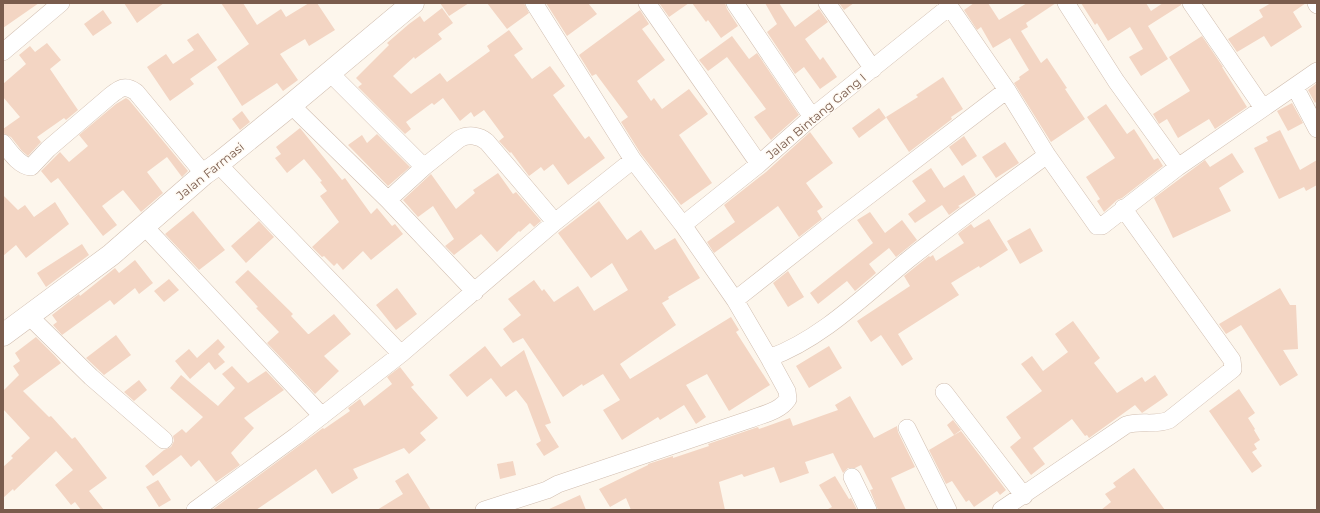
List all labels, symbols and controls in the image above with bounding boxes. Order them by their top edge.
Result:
street label: Jalan Bintang Gang I [762,70,869,163]
street label: Jalan Farmasi [172,139,247,203]

